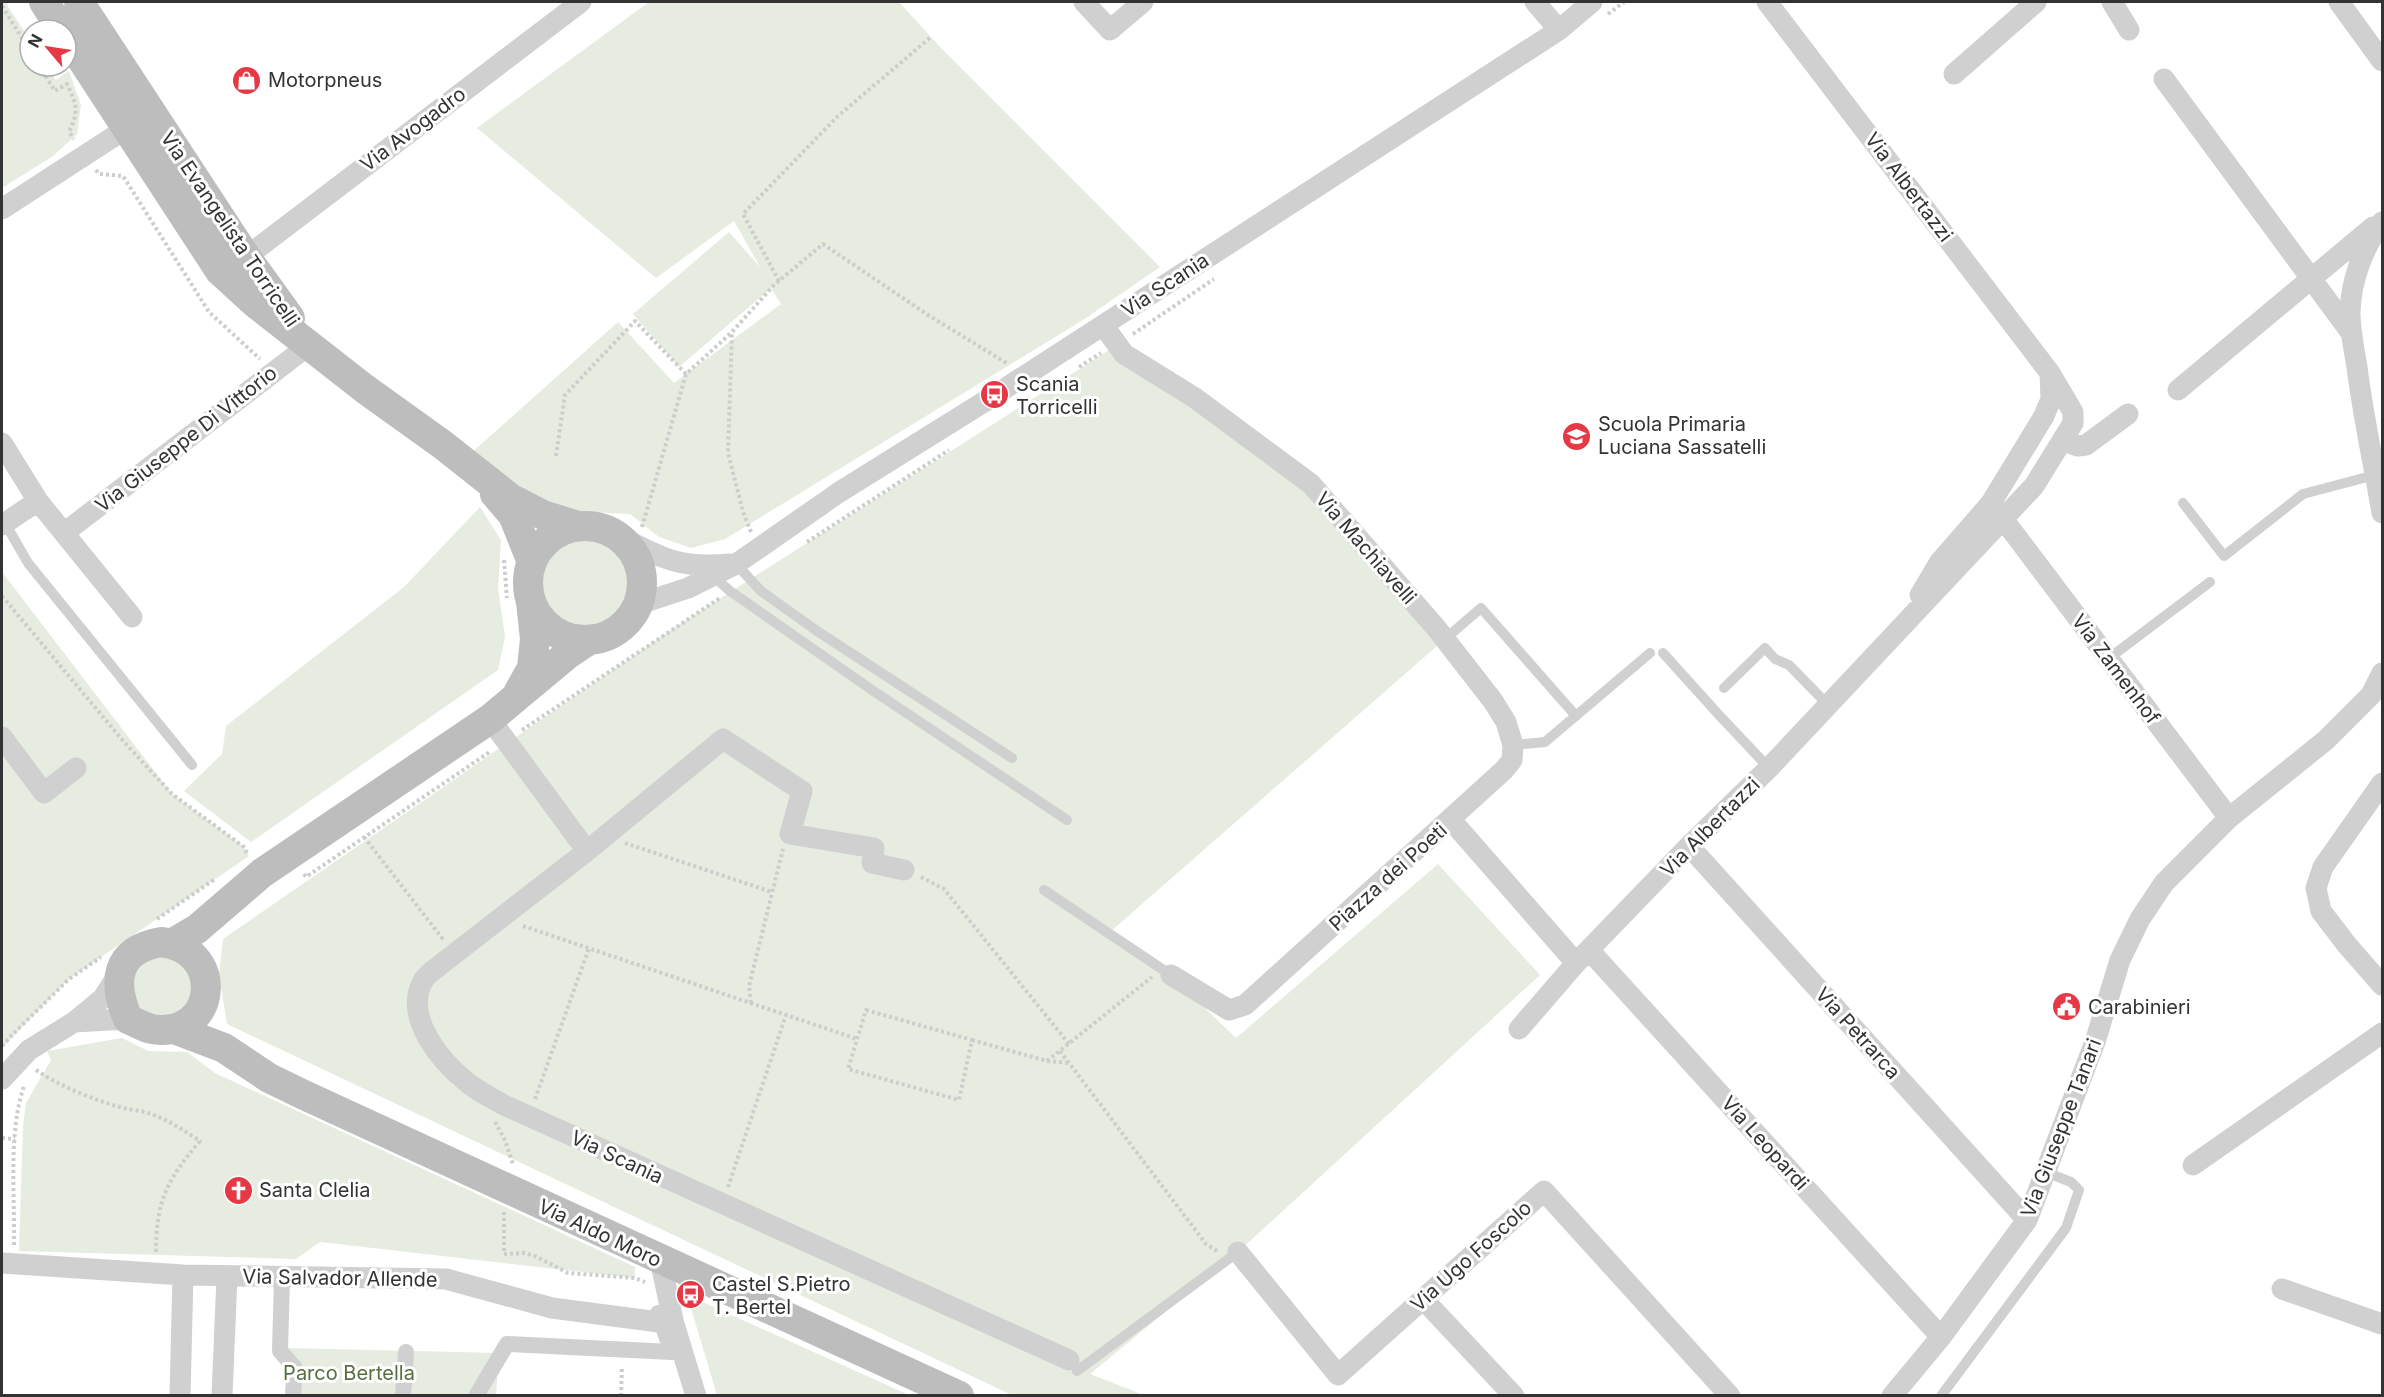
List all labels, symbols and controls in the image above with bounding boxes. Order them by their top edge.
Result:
north arrow [18,18,78,78]
text: N [23,31,47,51]
shop icon: Motorpneus [231,64,263,96]
place label: Motorpneus [268,68,382,92]
street label: Via Avogadro [356,82,470,176]
street label: Via Evangelista Torricelli [156,127,304,331]
street label: Via Albertazzi [1860,128,1958,246]
street label: Via Scania [1117,248,1213,322]
street label: Via Giuseppe Di Vittorio [90,361,282,517]
place label: Scania Torricelli [1016,372,1097,419]
bus stop icon: Scania Torricelli [979,379,1011,411]
place label: Scuola Primaria Luciana Sassatelli [1598,412,1766,459]
school or university icon: Scuola Primaria Luciana Sassatelli [1561,420,1593,452]
street label: Via Machiavelli [1311,487,1421,609]
street label: Via Zamenhof [2067,609,2166,729]
street label: Via Albertazzi [1655,772,1765,882]
street label: Piazza dei Poeti [1324,818,1452,936]
street label: Via Petrarca [1811,982,1905,1084]
public building icon: Carabinieri [2051,991,2083,1023]
place label: Carabinieri [2088,995,2191,1019]
street label: Via Giuseppe Tanari [2016,1035,2106,1221]
street label: Via Leopardi [1716,1091,1814,1195]
street label: Via Scania [567,1125,667,1189]
church icon: Santa Clelia [222,1174,254,1206]
place label: Santa Clelia [259,1178,370,1202]
street label: Via Aldo Moro [535,1194,665,1272]
street label: Via Ugo Foscolo [1406,1196,1536,1316]
street label: Via Salvador Allende [242,1264,438,1292]
place label: Castel S.Pietro T. Bertel [712,1272,850,1319]
bus stop icon: Castel S.Pietro T. Bertel [675,1279,707,1311]
park label: Parco Bertella [283,1361,415,1385]

